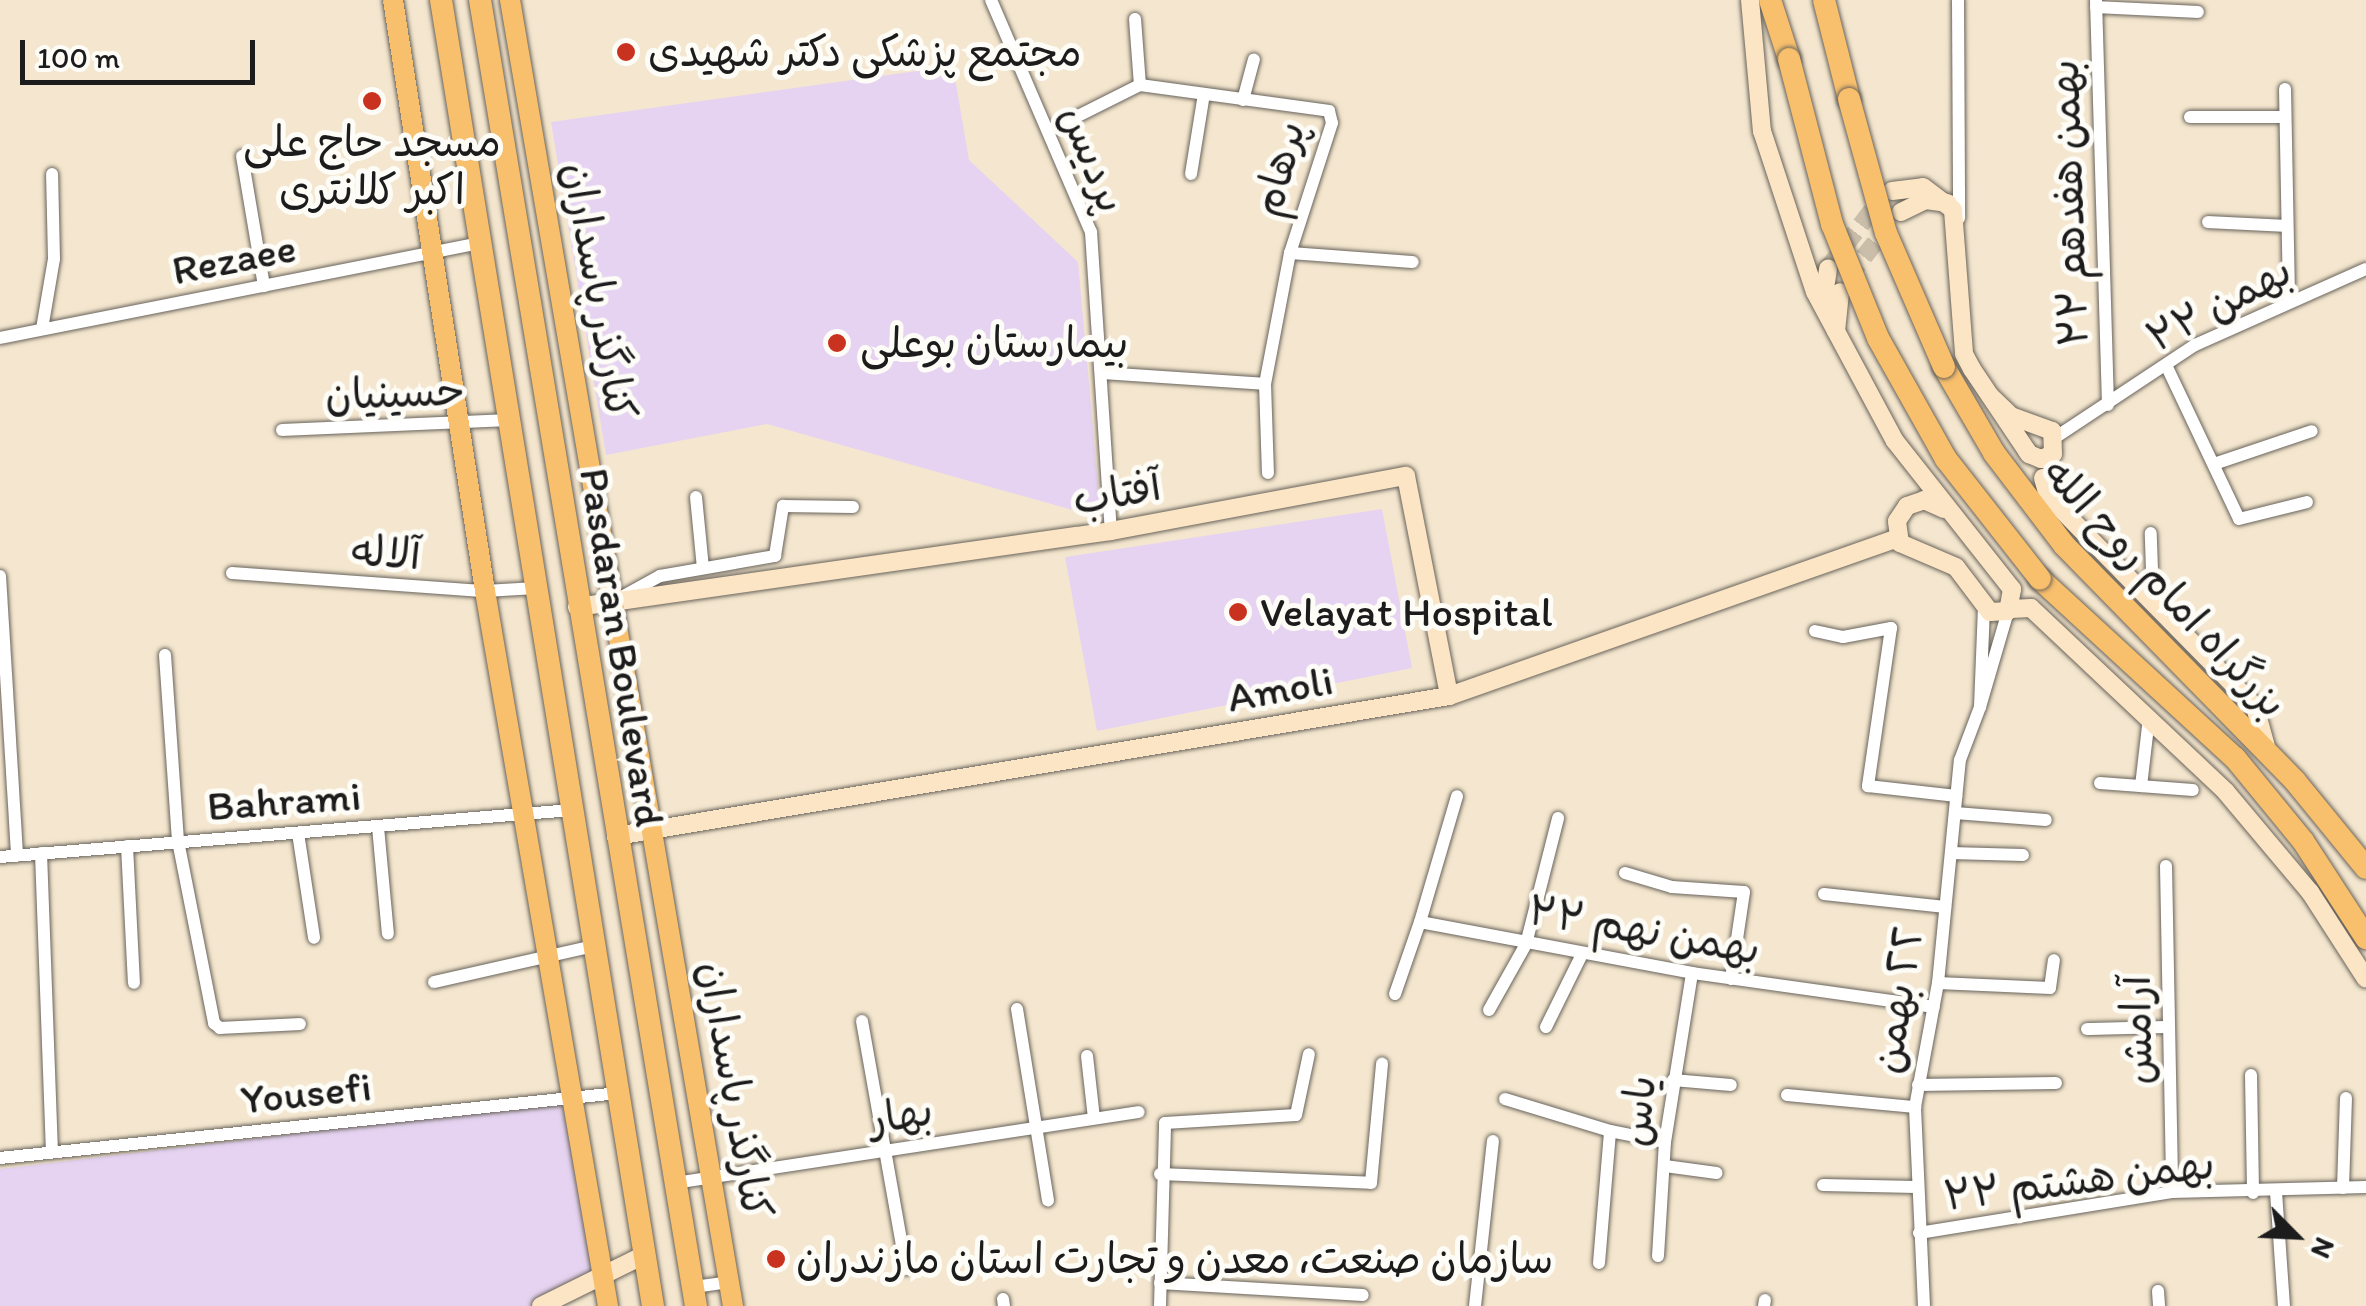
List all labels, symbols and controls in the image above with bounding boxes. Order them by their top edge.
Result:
scale bar [25,20,260,82]
place label: مجتمع پزشکی دکتر شهیدی [648,27,1082,77]
text: 100 m [37,39,120,76]
marker: مجتمع پزشکی دکتر شهیدی [613,39,639,65]
street label: ۲۲ بهمن هفدهم [2039,59,2099,347]
marker: مسجد حاج علی اکبر کلانتری [361,90,383,112]
street label: پردیس [1049,98,1137,220]
street label: پرهام [1242,116,1316,222]
place label: مسجد حاج علی اکبر کلانتری [243,117,501,215]
street label: کنارگذر پاسداران [552,159,646,423]
street label: Rezaee [168,222,300,296]
street label: ۲۲ بهمن [2138,245,2300,363]
place label: بیمارستان بوعلی [860,318,1128,368]
marker: بیمارستان بوعلی [824,330,850,356]
street label: حسینیان [324,365,466,421]
street label: بزرگراه امام روح الله [2032,448,2298,728]
street label: آفتاب [1069,460,1165,526]
street label: Pasdaran Boulevard [569,464,675,830]
street label: آلاله [350,525,422,581]
place label: Velayat Hospital [1260,587,1553,637]
marker: Velayat Hospital [1225,599,1251,625]
street label: Amoli [1223,655,1337,723]
street label: Bahrami [205,770,363,832]
street label: ۲۲ بهمن نهم [1524,885,1764,975]
street label: ٢٢ بهمن [1861,921,1935,1077]
street label: کنارگذر پاسداران [688,958,782,1222]
street label: آرامش [2111,975,2163,1085]
street label: Yousefi [238,1061,374,1125]
street label: یاس [1609,1073,1667,1149]
street label: بهار [866,1085,936,1145]
street label: ۲۲ بهمن هشتم [1941,1138,2217,1222]
north arrow [2246,1186,2346,1286]
text: N [2304,1233,2343,1264]
place label: سازمان صنعت، معدن و تجارت استان مازندران [796,1234,1553,1284]
marker: سازمان صنعت، معدن و تجارت استان مازندران [765,1248,787,1270]

